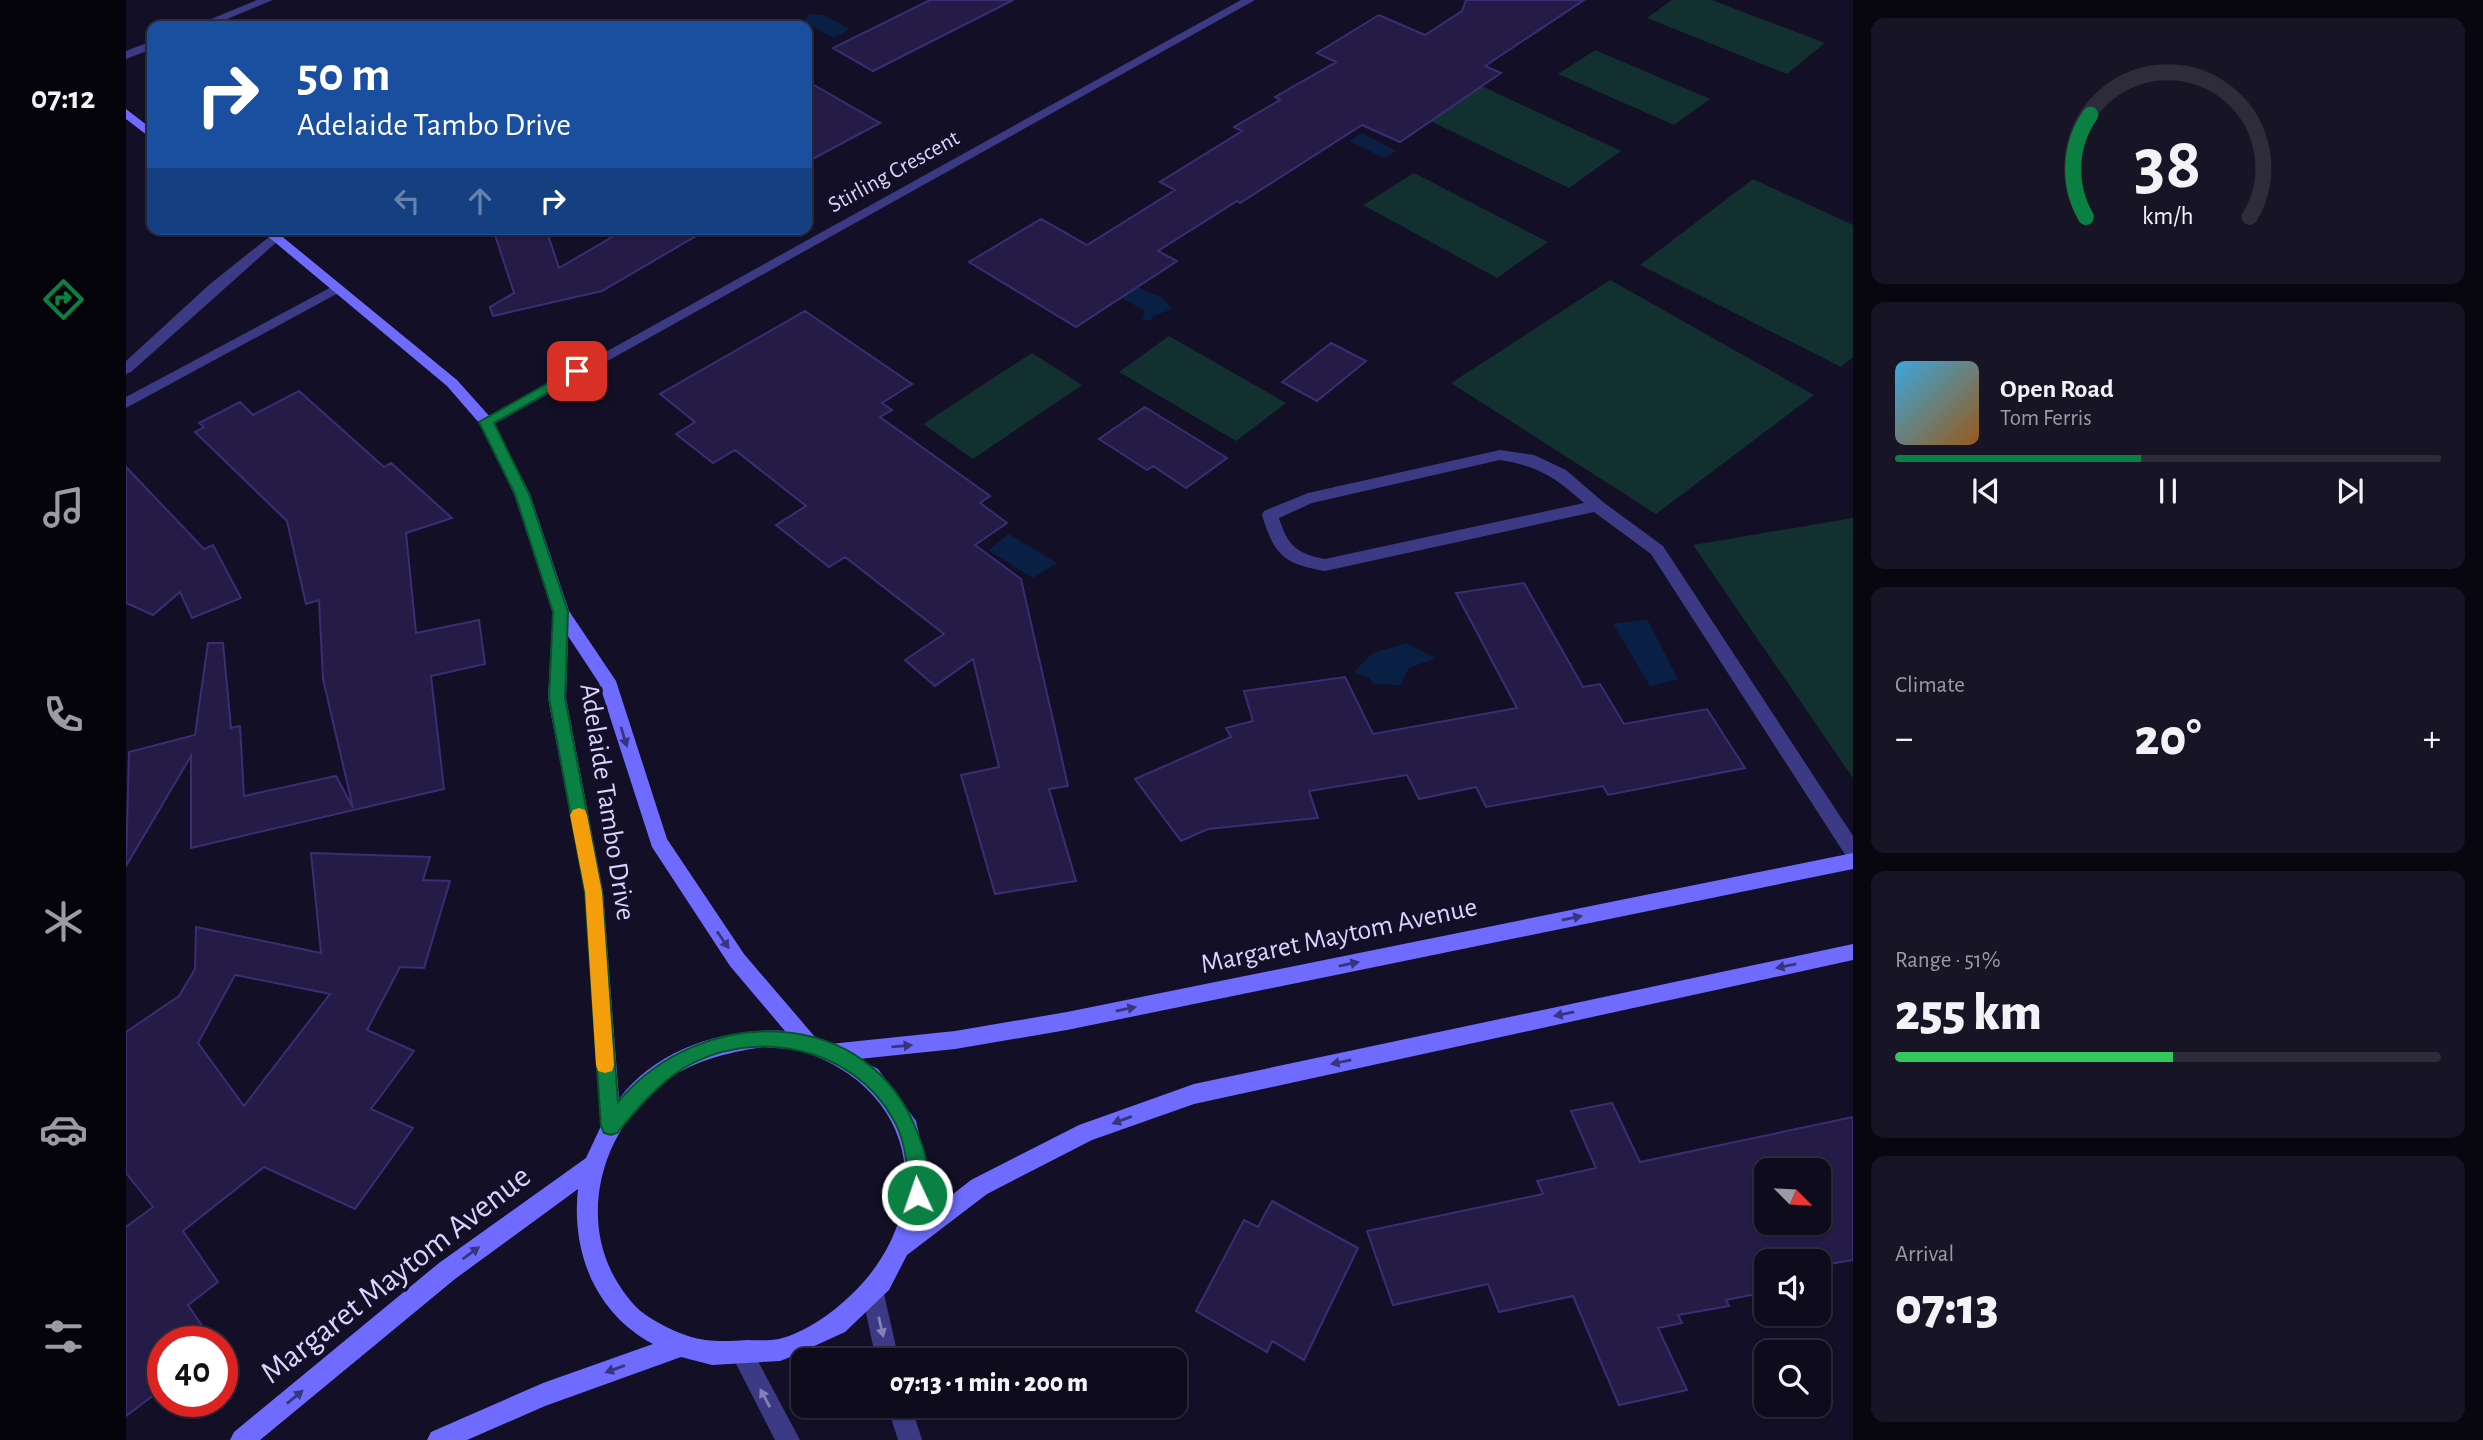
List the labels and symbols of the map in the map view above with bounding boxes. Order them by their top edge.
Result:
street label: Stirling Crescent [825,126,964,217]
pin [547,341,607,401]
street label: Adelaide Tambo Drive [574,681,640,923]
one-way arrow [620,727,630,748]
street label: Margaret Maytom Avenue [1198,893,1480,979]
one-way arrow [1561,913,1583,924]
one-way arrow [716,931,730,949]
one-way arrow [1338,958,1360,969]
one-way arrow [1775,961,1797,972]
one-way arrow [1115,1004,1137,1015]
one-way arrow [1553,1009,1575,1020]
one-way arrow [891,1040,913,1051]
one-way arrow [1330,1056,1352,1067]
one-way arrow [1111,1114,1132,1125]
position arrow [880,1158,954,1232]
north arrow [1754,1158,1830,1236]
street label: Margaret Maytom Avenue [255,1160,537,1390]
one-way arrow [462,1247,480,1261]
one-way arrow [875,1316,886,1338]
speed limit sign: 40 [147,1326,238,1417]
one-way arrow [605,1364,626,1375]
one-way arrow [760,1388,771,1408]
one-way arrow [285,1389,303,1404]

